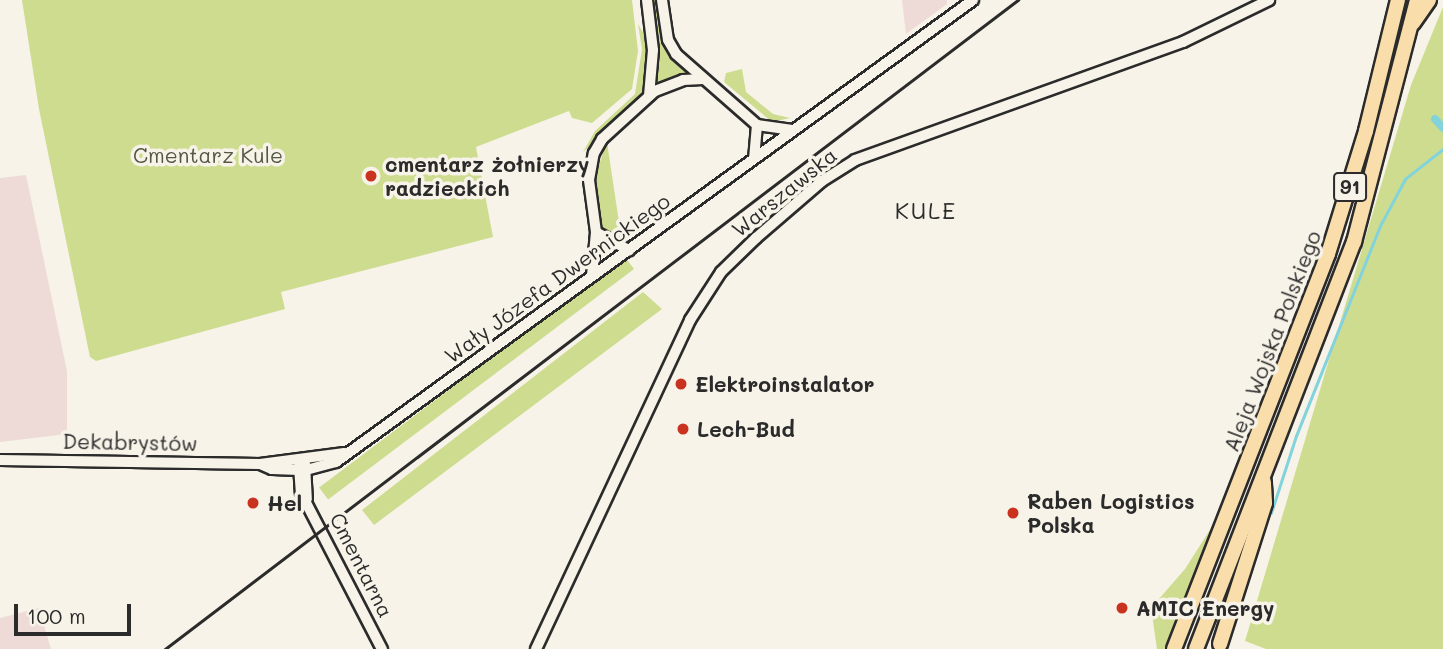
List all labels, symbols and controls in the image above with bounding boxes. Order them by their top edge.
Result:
park label: Cmentarz Kule [133,142,283,168]
street label: Warszawska [726,142,842,242]
place label: cmentarz żołnierzy radzieckich [385,151,589,201]
marker: cmentarz żołnierzy radzieckich [363,168,379,184]
road number: 91 [1332,172,1368,202]
street label: Wały Józefa Dwernickiego [439,188,675,368]
district label: KULE [895,196,957,224]
street label: Aleja Wojska Polskiego [1218,227,1326,455]
place label: Elektroinstalator [695,371,874,397]
marker: Elektroinstalator [673,376,689,392]
place label: Lech-Bud [697,416,795,442]
marker: Lech-Bud [675,421,691,437]
street label: Dekabrystów [62,428,198,456]
place label: Raben Logistics Polska [1027,488,1195,538]
place label: Hel [267,490,302,516]
marker: Hel [245,495,261,511]
marker: Raben Logistics Polska [1005,505,1021,521]
street label: Cmentarna [325,509,399,621]
scale bar [18,590,135,634]
place label: AMIC Energy [1136,595,1274,621]
marker: AMIC Energy [1114,600,1130,616]
text: 100 m [27,602,86,629]

